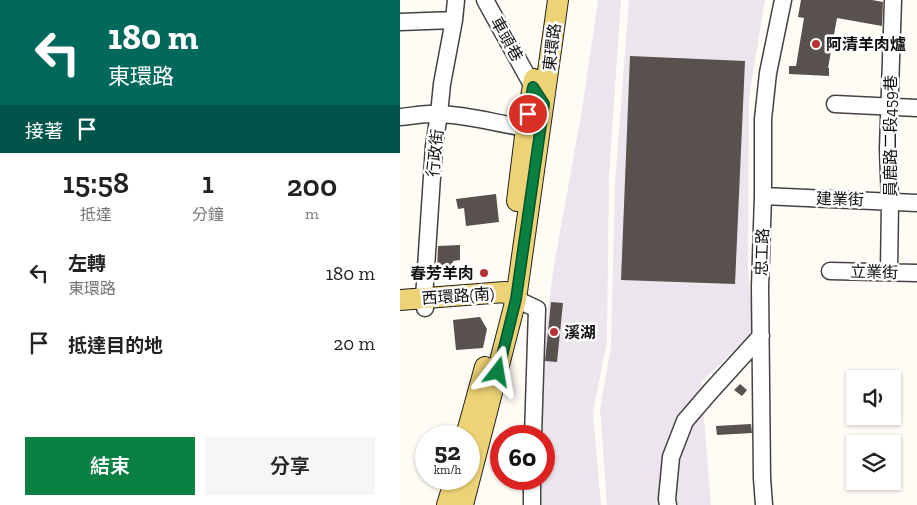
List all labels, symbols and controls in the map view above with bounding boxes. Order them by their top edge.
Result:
street label: 車頭巷 [487,13,527,65]
text: 180 m [108,16,198,58]
icon: left [25,20,90,85]
street label: 東環路 [540,22,564,72]
place label: 阿清羊肉爐 [826,35,906,54]
marker: 阿清羊肉爐 [810,38,822,50]
text: 東環路 [108,63,174,90]
street label: 員鹿路二段459巷 [881,75,900,197]
pin [507,93,549,135]
icon: arrive [514,100,542,128]
icon: arrive [73,115,101,143]
text: 接著 [25,120,63,143]
street label: 行政街 [423,128,447,178]
text: 15:58 [63,165,129,201]
text: 1 [202,165,214,201]
text: 200 [287,168,337,204]
street label: 建業街 [816,189,864,209]
text: m [305,204,319,223]
text: 抵達 [80,205,112,224]
text: 分鐘 [192,205,224,224]
street label: 忠工路 [752,228,772,276]
text: 左轉 [68,252,106,275]
icon: left [25,259,53,287]
text: 180 m [326,262,375,285]
street label: 立業街 [850,262,898,282]
place label: 春芳羊肉 [410,264,474,283]
marker: 春芳羊肉 [478,267,490,279]
text: 東環路 [68,279,116,298]
street label: 西環路(南) [421,284,495,308]
place label: 溪湖 [564,323,596,342]
marker: 溪湖 [548,326,560,338]
icon: arrive [25,329,53,357]
text: 20 m [334,332,375,355]
text: 抵達目的地 [68,334,163,357]
position arrow [471,345,523,397]
map controls [846,370,901,490]
button: sound [846,370,901,425]
speed limit sign: 60 [490,425,555,490]
button: layers [846,435,901,490]
text: 52 [434,436,461,466]
button: 結束 [25,437,195,495]
button: 分享 [205,437,375,495]
text: km/h [434,463,461,477]

